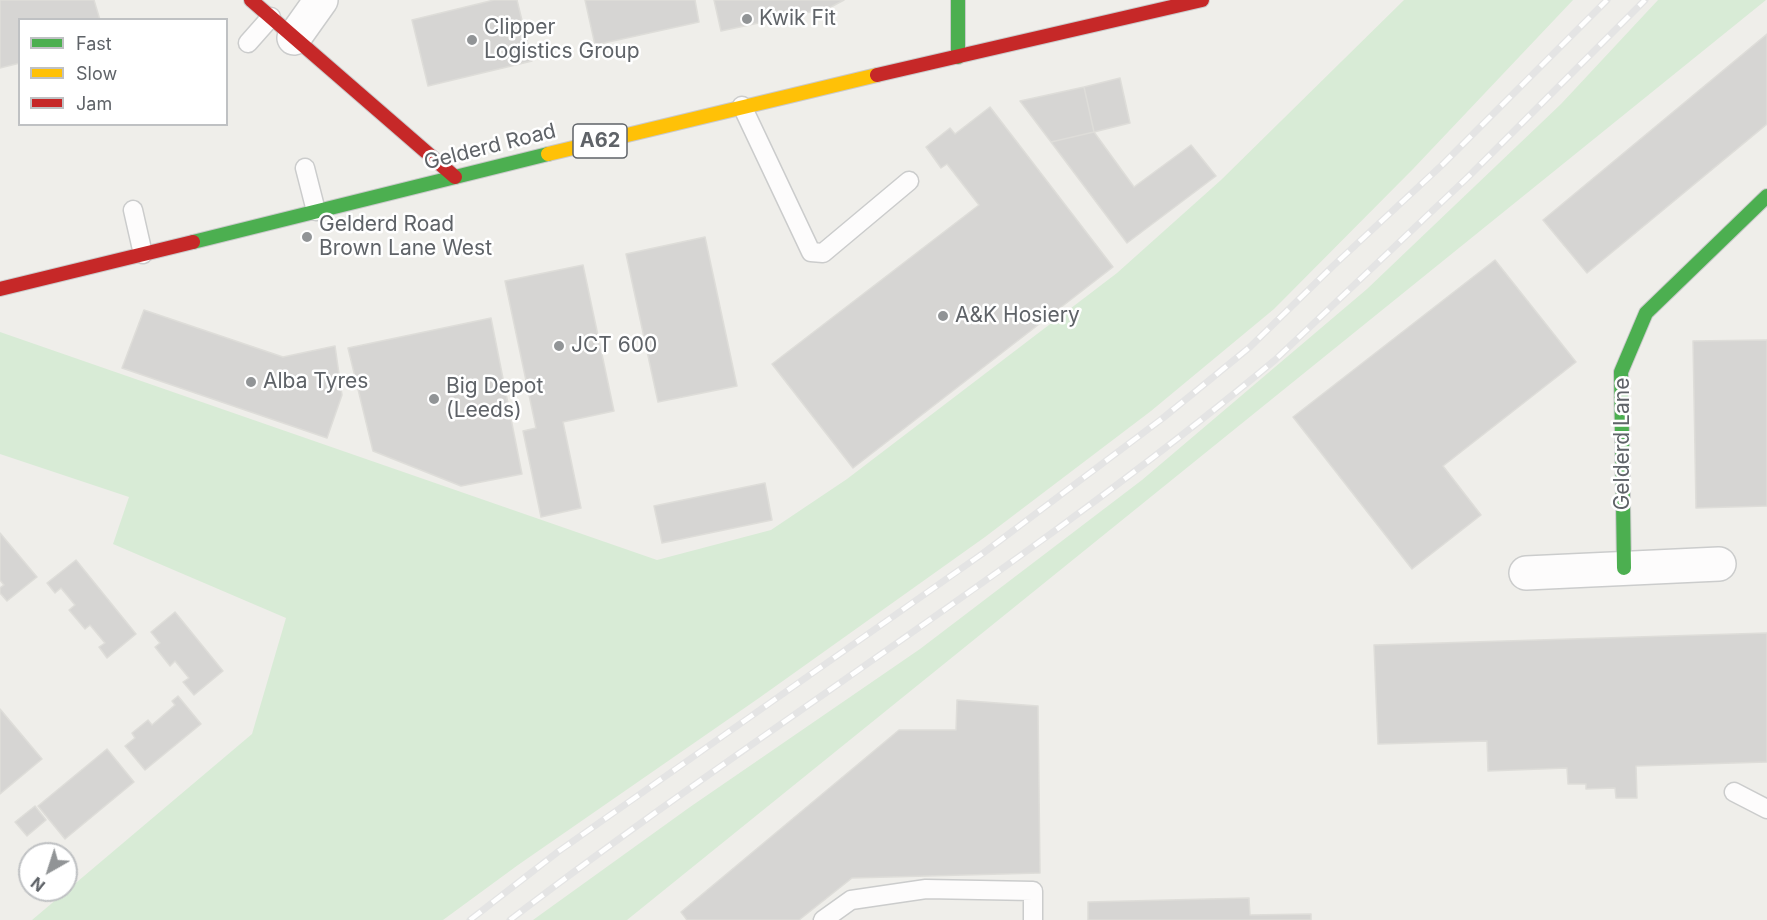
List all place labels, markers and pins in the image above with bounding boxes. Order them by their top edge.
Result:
place label: Kwik Fit [759,6,836,32]
marker: Kwik Fit [740,12,754,26]
place label: Clipper Logistics Group [484,15,640,65]
marker: Clipper Logistics Group [465,33,479,47]
place label: Gelderd Road Brown Lane West [319,212,492,262]
marker: Gelderd Road Brown Lane West [300,230,314,244]
place label: A&K Hosiery [955,303,1080,329]
marker: A&K Hosiery [936,309,950,323]
place label: JCT 600 [571,333,657,359]
marker: JCT 600 [552,339,566,353]
place label: Alba Tyres [263,369,368,395]
place label: Big Depot (Leeds) [446,374,543,424]
marker: Alba Tyres [244,375,258,389]
marker: Big Depot (Leeds) [427,392,441,406]

